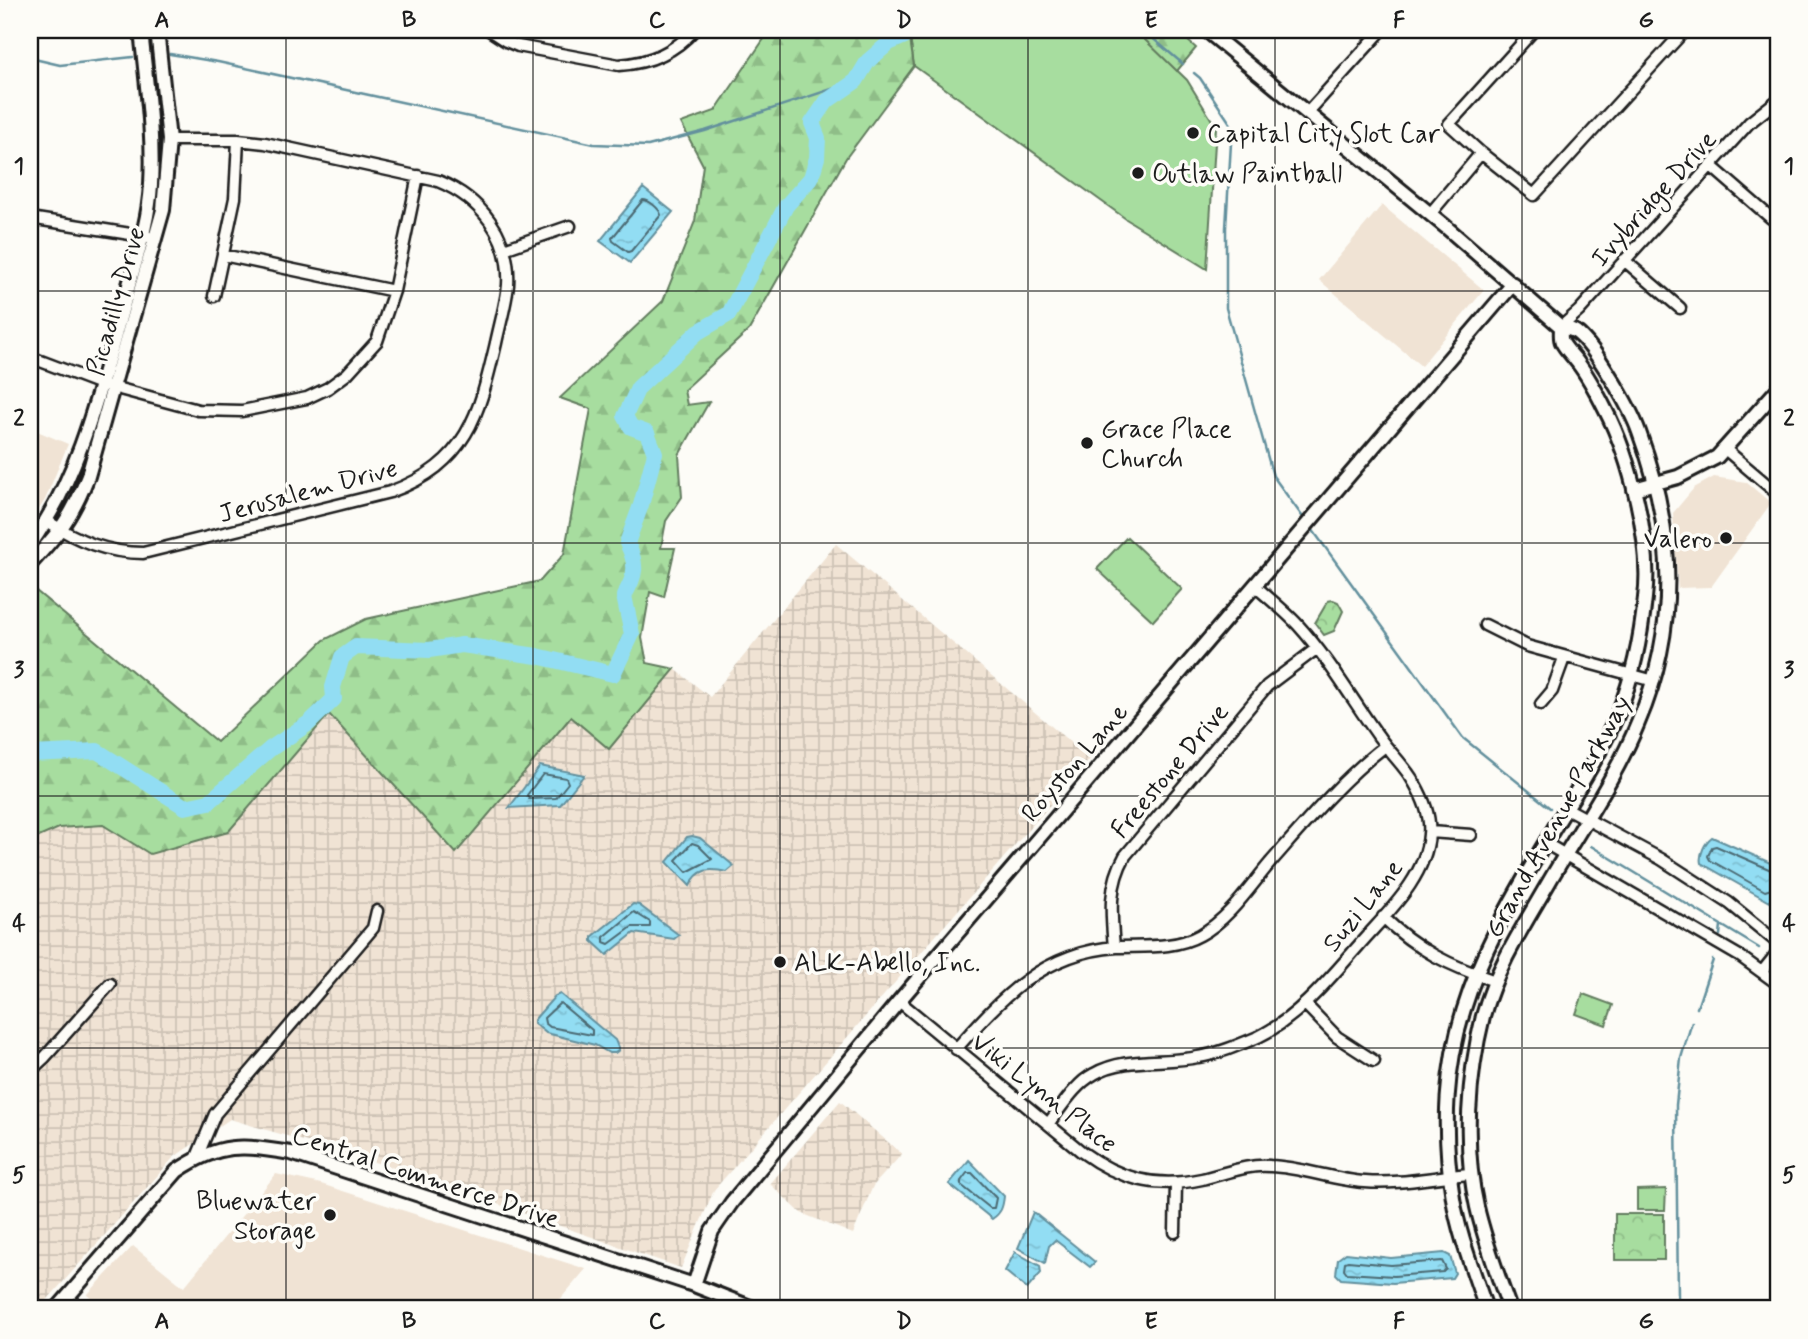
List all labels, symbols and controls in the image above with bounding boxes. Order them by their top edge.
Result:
text: A [154,6,170,36]
text: B [402,6,417,36]
text: C [649,6,666,36]
text: D [896,6,912,36]
text: E [1144,6,1158,36]
text: F [1393,6,1405,36]
text: G [1638,6,1654,36]
place label: Capital City Slot Car [1207,118,1441,152]
street label: Ivybridge Drive [1584,124,1726,276]
marker: Capital City Slot Car [1185,125,1201,141]
text: 1 [14,152,24,182]
text: 1 [1784,152,1794,182]
place label: Outlaw Paintball [1152,158,1342,192]
marker: Outlaw Paintball [1130,165,1146,181]
street label: Picadilly Drive [79,223,154,380]
text: 2 [13,404,25,434]
text: 2 [1783,404,1795,434]
place label: Grace Place Church [1101,413,1232,477]
marker: Grace Place Church [1079,435,1095,451]
street label: Jerusalem Drive [215,452,402,532]
place label: Valero [1643,523,1712,557]
marker: Valero [1718,530,1734,546]
text: 3 [14,656,25,686]
text: 3 [1784,656,1795,686]
street label: Grand Avenue Parkway [1478,690,1640,944]
street label: Freestone Drive [1104,696,1237,846]
street label: Royston Lane [1014,697,1137,830]
street label: Suzi Lane [1316,853,1412,960]
text: 4 [12,909,26,939]
text: 4 [1782,909,1796,939]
place label: ALK-Abello, Inc. [794,947,980,981]
marker: ALK-Abello, Inc. [772,954,788,970]
street label: Viki Lynn Place [964,1026,1124,1161]
street label: Central Commerce Drive [287,1119,564,1237]
text: 5 [12,1161,26,1191]
text: 5 [1782,1161,1796,1191]
place label: Bluewater Storage [196,1185,316,1249]
marker: Bluewater Storage [322,1207,338,1223]
text: A [154,1307,170,1337]
text: B [402,1307,417,1337]
text: C [649,1307,666,1337]
text: D [896,1307,912,1337]
text: E [1144,1307,1158,1337]
text: F [1393,1307,1405,1337]
text: G [1638,1307,1654,1337]

